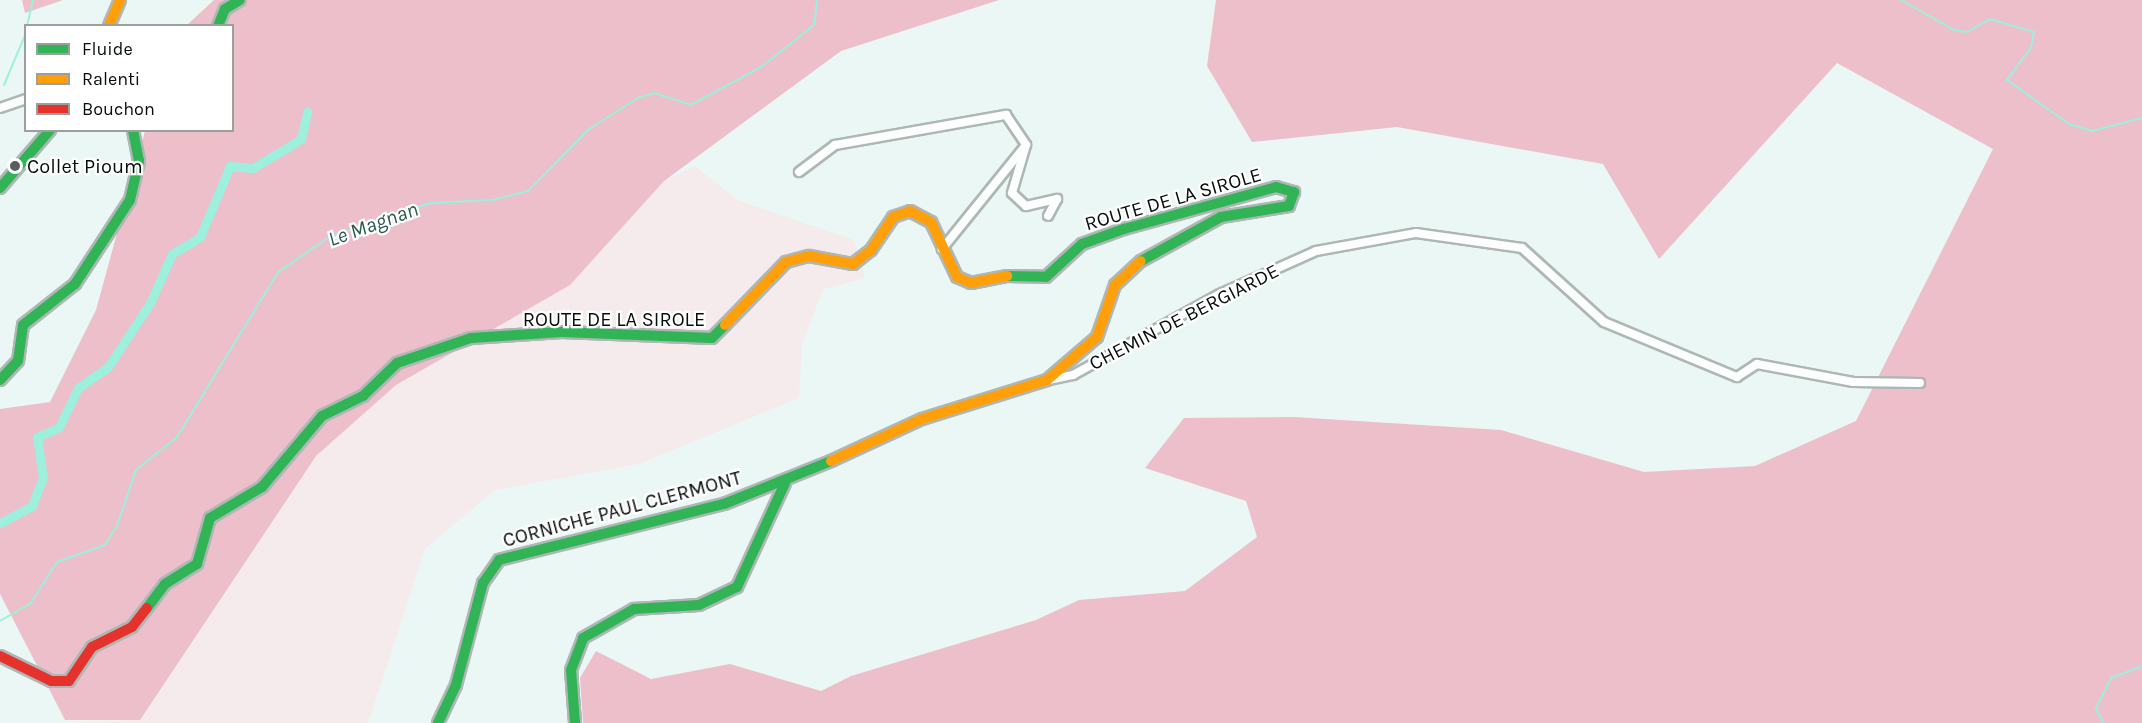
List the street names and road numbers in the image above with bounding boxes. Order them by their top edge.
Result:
street label: ROUTE DE LA SIROLE [1082,162,1264,236]
street label: CHEMIN DE BERGIARDE [1085,259,1283,375]
street label: ROUTE DE LA SIROLE [523,307,705,331]
street label: CORNICHE PAUL CLERMONT [500,466,744,552]

